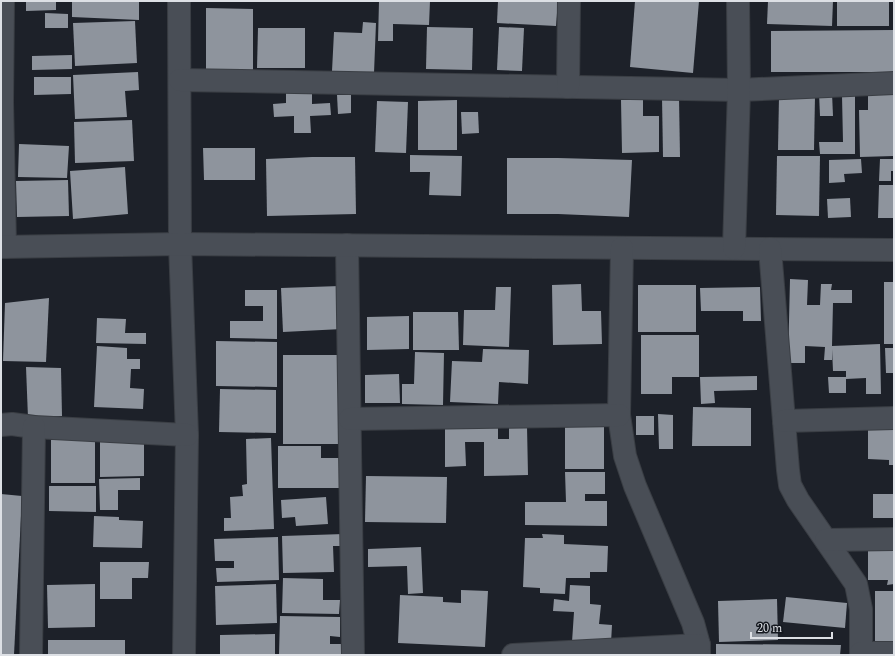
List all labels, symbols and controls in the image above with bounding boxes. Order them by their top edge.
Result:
scale bar [751,614,832,640]
text: 20 m [757,619,782,638]

